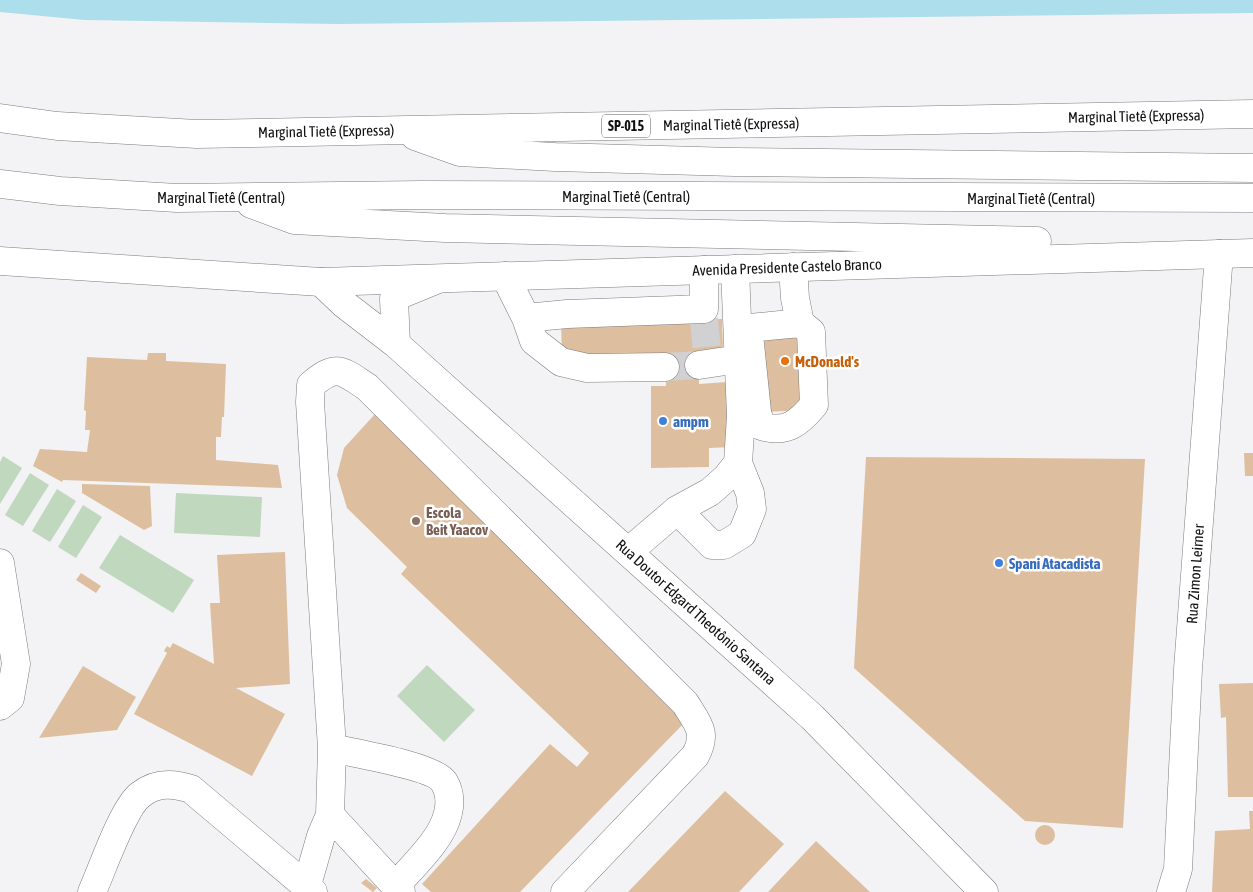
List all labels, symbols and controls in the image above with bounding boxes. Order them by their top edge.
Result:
street label: Marginal Tietê (Expressa) [1068,106,1204,126]
road number: SP-015 [602,114,650,138]
street label: Marginal Tietê (Expressa) [663,114,799,134]
street label: Marginal Tietê (Expressa) [258,121,394,141]
street label: Marginal Tietê (Central) [562,188,690,205]
street label: Marginal Tietê (Central) [157,189,285,206]
street label: Marginal Tietê (Central) [967,190,1095,207]
street label: Avenida Presidente Castelo Branco [692,255,882,279]
place label: McDonald's [795,353,860,370]
marker: McDonald's [779,355,791,367]
place label: ampm [673,413,709,430]
marker: ampm [657,415,669,427]
place label: Escola Beit Yaacov [426,504,489,538]
marker: Escola Beit Yaacov [410,515,422,527]
street label: Rua Zimon Leirner [1183,523,1207,625]
street label: Rua Doutor Edgard Theotônio Santana [613,536,779,688]
place label: Spani Atacadista [1009,555,1101,572]
marker: Spani Atacadista [993,557,1005,569]

